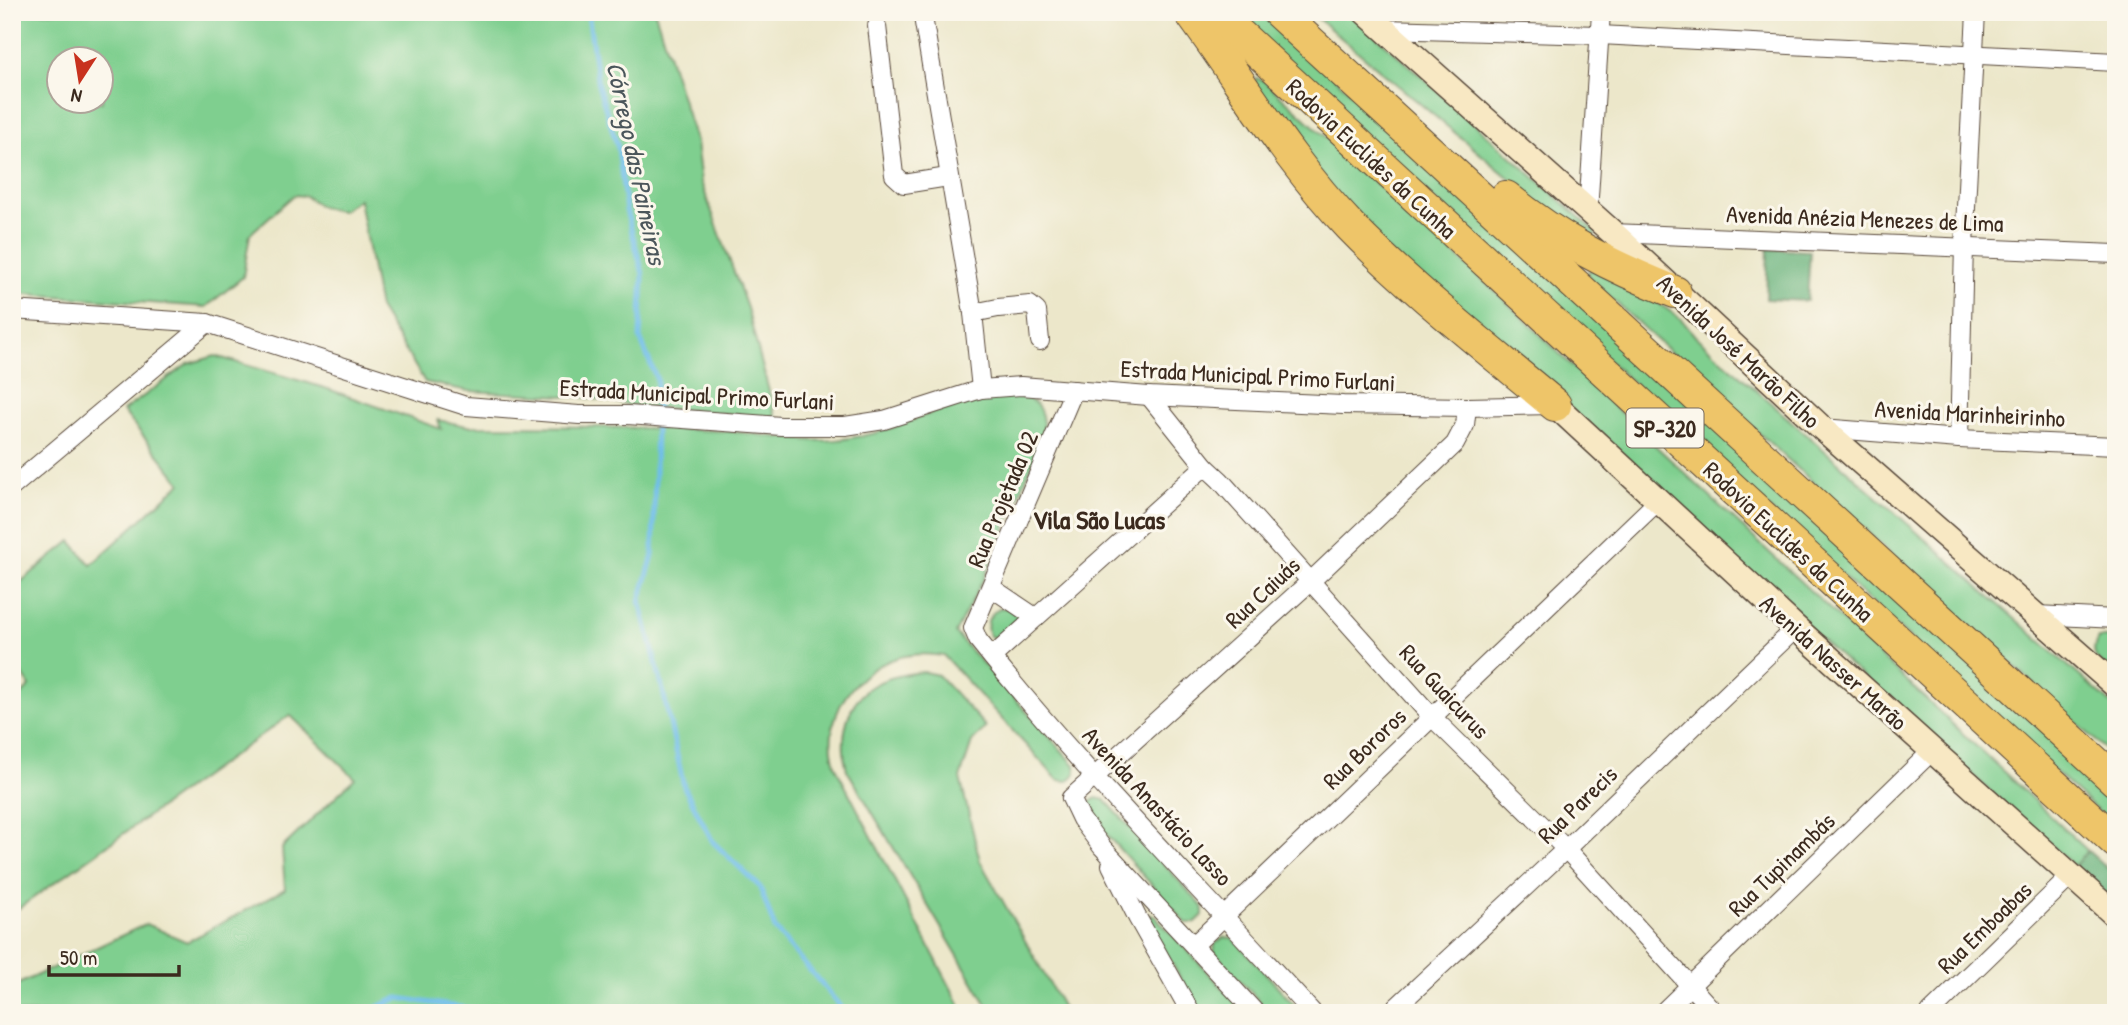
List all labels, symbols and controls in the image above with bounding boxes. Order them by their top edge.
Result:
north arrow [46,46,116,116]
water label: Córrego das Paineiras [597,59,676,270]
street label: Rodovia Euclides da Cunha [1280,71,1464,245]
text: N [69,83,84,110]
street label: Avenida Anézia Menezes de Lima [1726,197,2004,239]
street label: Avenida José Marão Filho [1650,267,1828,435]
street label: Estrada Municipal Primo Furlani [1120,352,1396,398]
street label: Estrada Municipal Primo Furlani [559,371,835,417]
street label: Avenida Marinheirinho [1874,392,2066,434]
road number: SP-320 [1626,408,1704,448]
street label: Rua Projetada 02 [959,426,1045,572]
street label: Rodovia Euclides da Cunha [1697,454,1881,628]
district label: Vila São Lucas [1033,502,1165,537]
street label: Rua Caiuás [1218,549,1306,635]
street label: Avenida Nasser Marão [1753,587,1915,737]
street label: Rua Guaicurus [1393,637,1497,745]
street label: Rua Bororos [1315,700,1413,796]
street label: Avenida Anastácio Lasso [1076,720,1240,893]
street label: Rua Parecis [1530,758,1624,850]
street label: Rua Tupinambás [1721,805,1841,923]
street label: Rua Emboabas [1930,874,2038,980]
scale bar [49,934,178,978]
text: 50 m [60,943,97,972]

